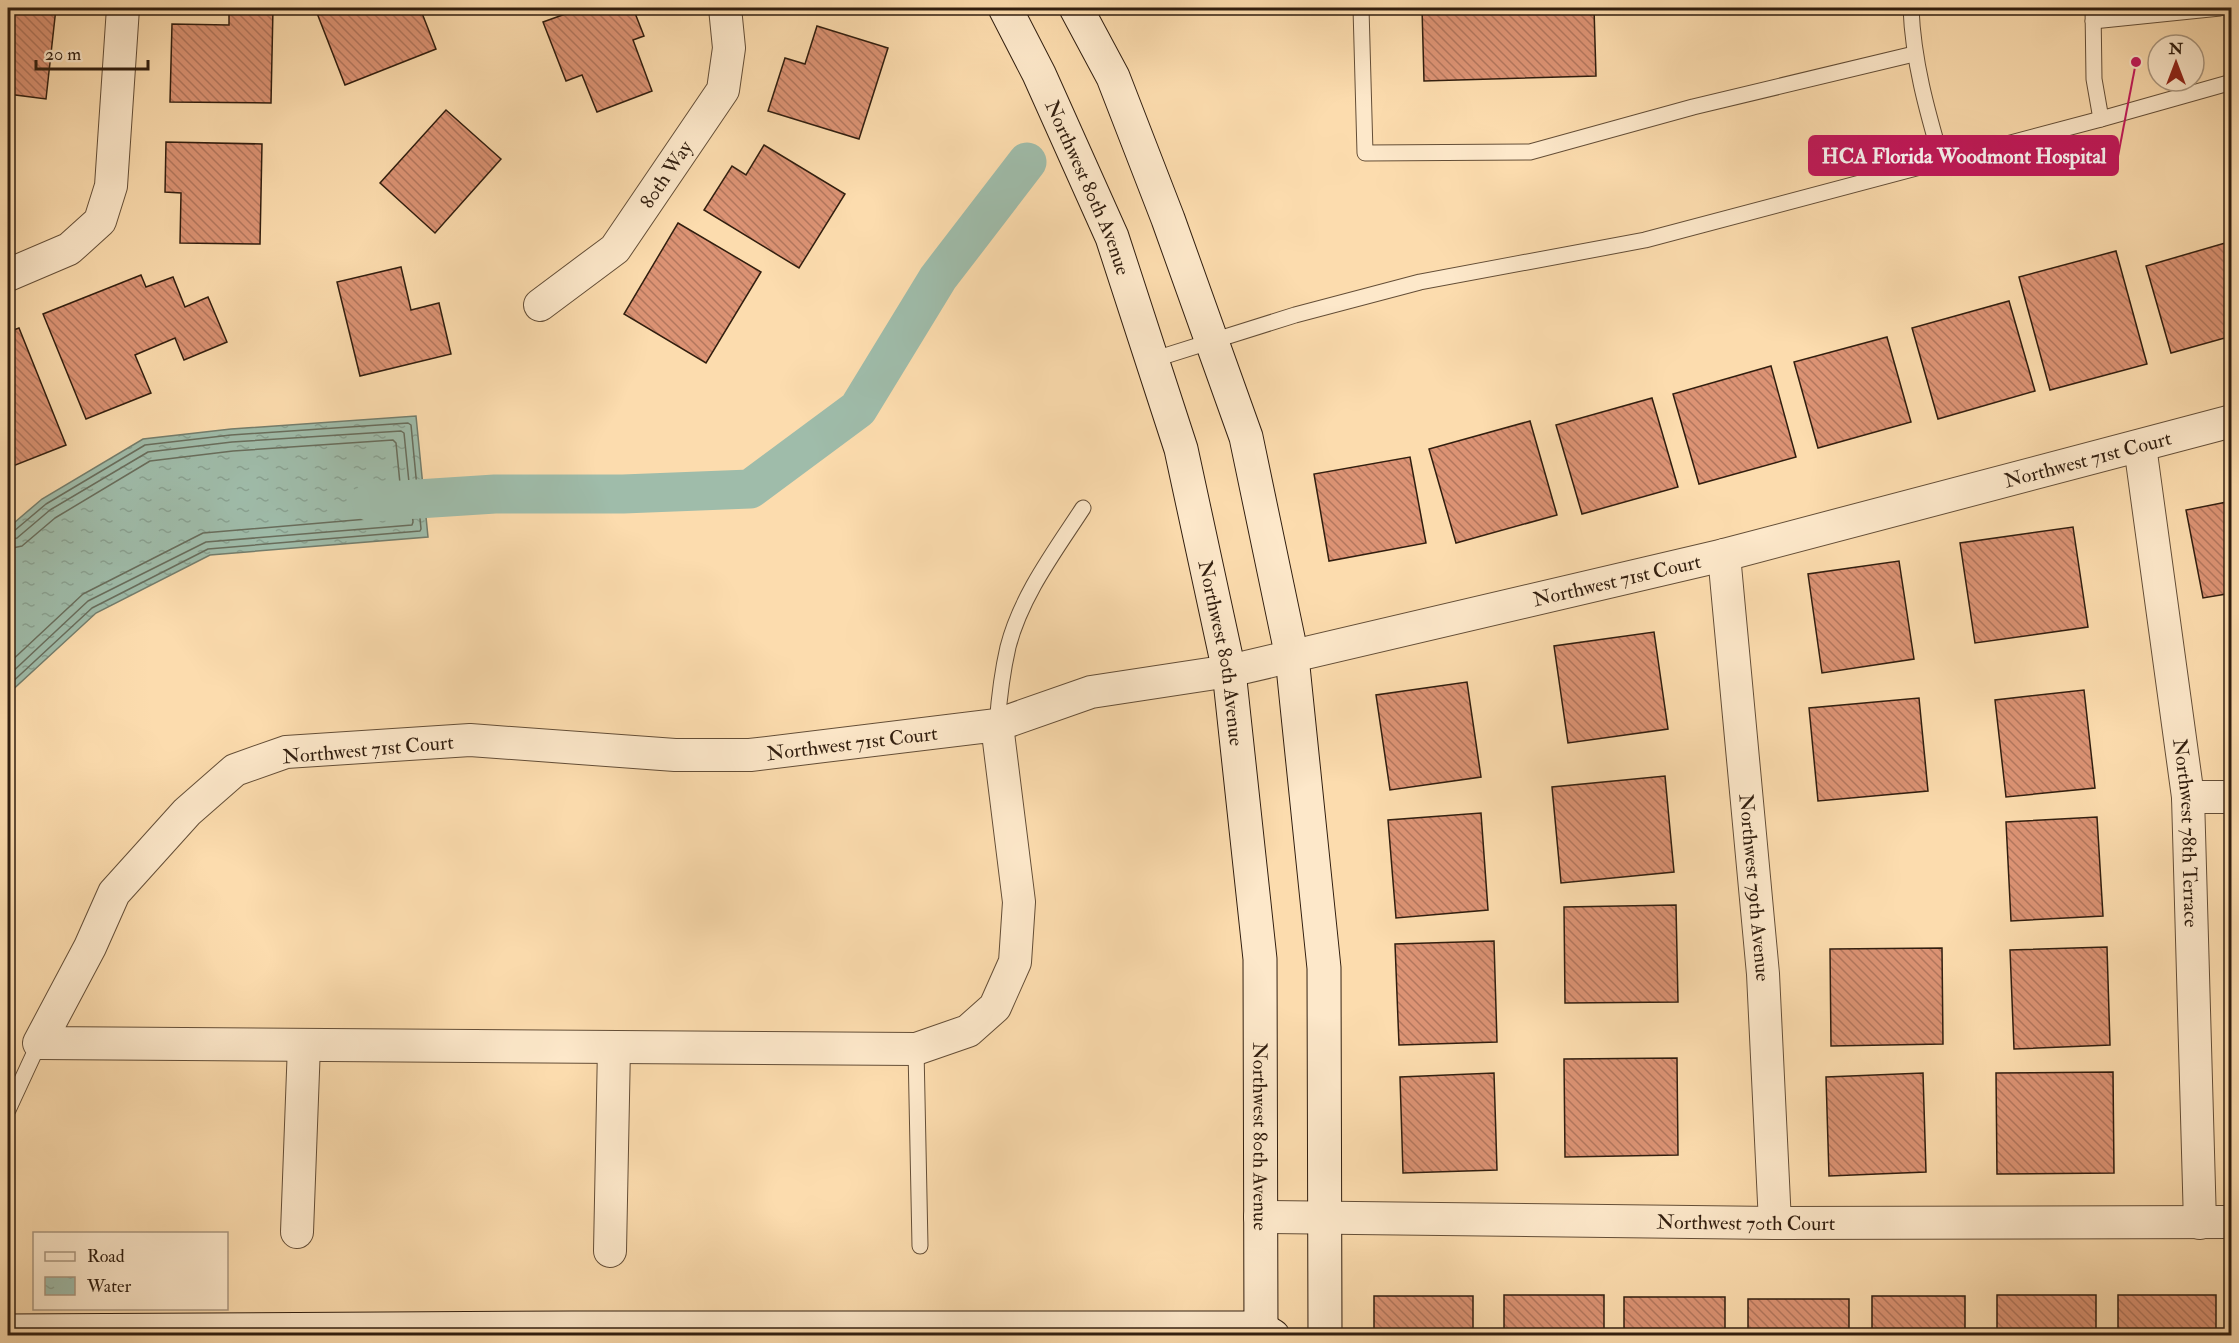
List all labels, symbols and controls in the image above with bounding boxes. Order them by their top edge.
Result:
scale bar [36,33,148,71]
north arrow [2146,33,2206,93]
text: N [2168,39,2184,59]
text: 20 m [45,43,81,66]
street label: Northwest 80th Avenue [1039,96,1136,278]
street label: 80th Way [634,135,699,213]
callout: HCA Florida Woodmont Hospital [1809,136,2118,175]
text: HCA Florida Woodmont Hospital [1822,143,2107,170]
street label: Northwest 71st Court [2001,425,2174,494]
street label: Northwest 71st Court [1530,549,1704,612]
street label: Northwest 80th Avenue [1192,558,1249,747]
street label: Northwest 71st Court [765,721,939,766]
street label: Northwest 71st Court [281,730,455,769]
street label: Northwest 78th Terrace [2167,737,2204,928]
street label: Northwest 79th Avenue [1733,793,1775,982]
street label: Northwest 80th Avenue [1247,1042,1273,1231]
street label: Northwest 70th Court [1657,1210,1836,1236]
legend [33,1232,228,1310]
text: Road [87,1245,125,1268]
text: Water [86,1275,131,1298]

